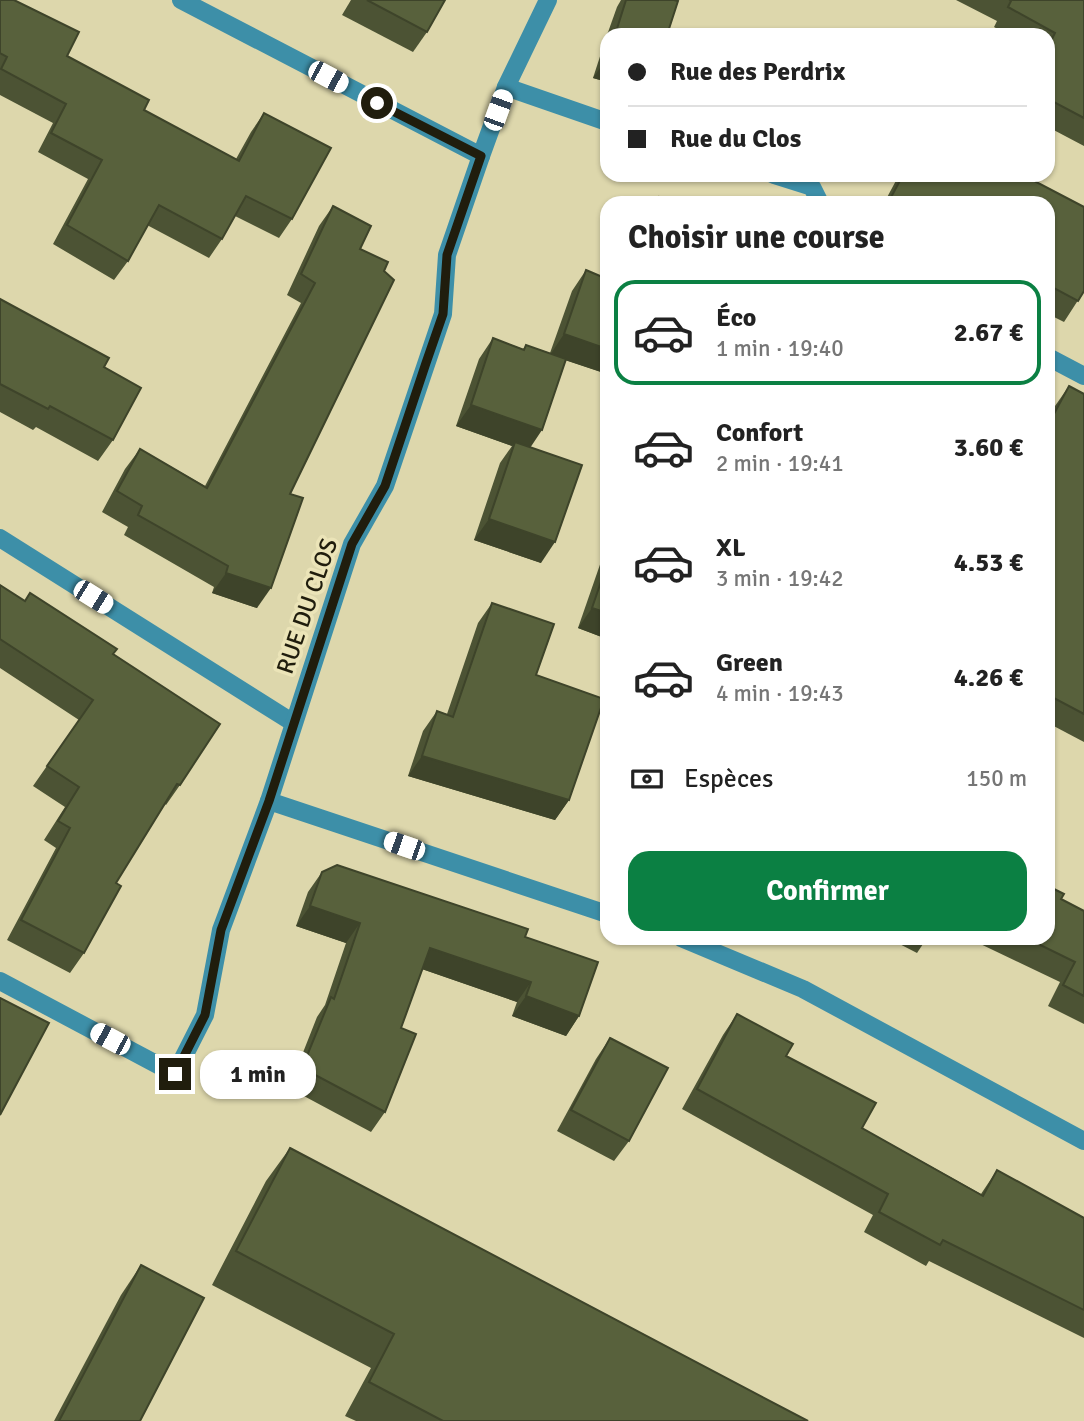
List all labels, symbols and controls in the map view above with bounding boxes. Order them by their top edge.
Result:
text: Rue des Perdrix [670,56,845,88]
car [305,58,352,96]
route start [361,87,393,119]
car [481,87,516,133]
text: Rue du Clos [670,123,801,155]
text: Choisir une course [628,218,885,257]
icon: car [632,301,695,364]
text: Éco [716,302,756,334]
text: 2.67 € [954,317,1023,349]
text: 1 min · 19:40 [716,334,844,363]
icon: car [632,416,695,479]
text: Confort [716,417,803,449]
text: 3.60 € [954,432,1023,464]
text: 2 min · 19:41 [716,449,844,478]
icon: car [632,531,695,594]
text: XL [716,532,746,564]
street label: RUE DU CLOS [270,534,344,678]
text: 4.53 € [954,547,1023,579]
text: 3 min · 19:42 [716,564,844,593]
car [70,577,117,617]
icon: car [632,646,695,709]
text: Green [716,647,783,679]
text: 4.26 € [954,662,1023,694]
text: 4 min · 19:43 [716,679,844,708]
icon: cash [628,760,666,798]
text: Espèces [684,763,773,795]
text: 150 m [966,764,1027,793]
car [381,829,428,863]
button: Confirmer [628,851,1027,931]
car [87,1020,134,1058]
callout: 1 min [200,1050,315,1098]
route end [159,1058,191,1090]
text: 1 min [230,1060,286,1089]

